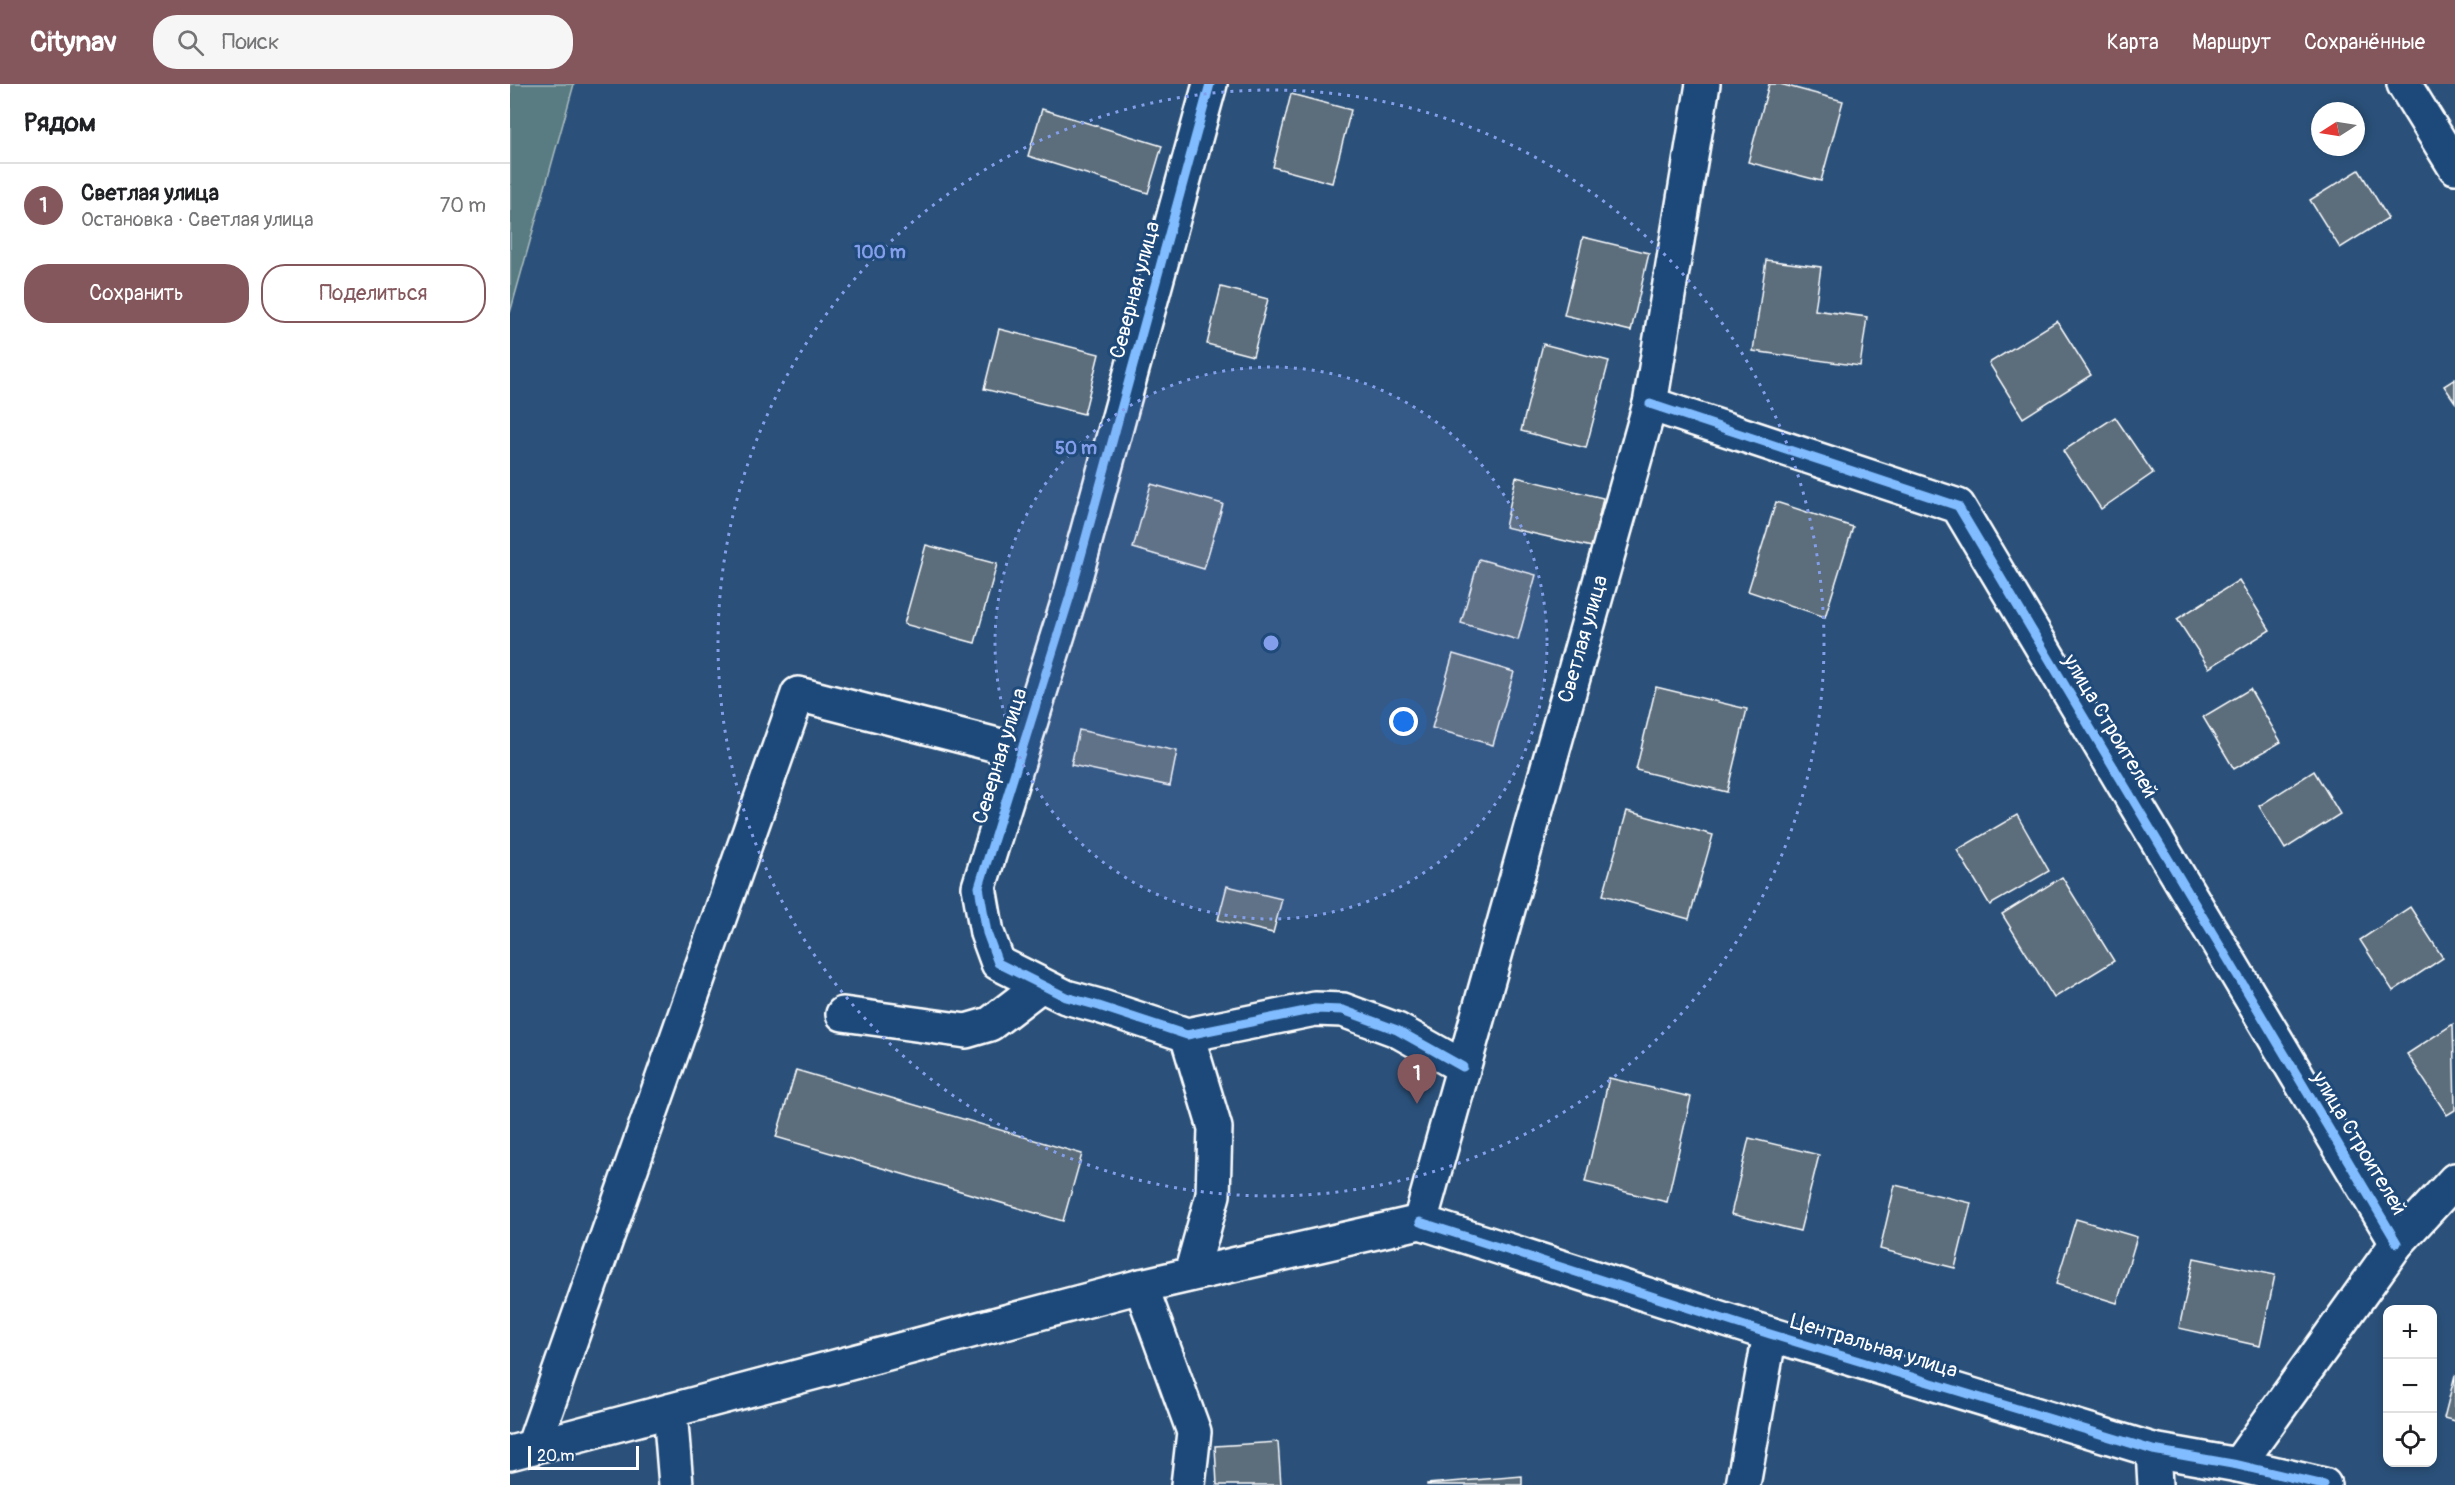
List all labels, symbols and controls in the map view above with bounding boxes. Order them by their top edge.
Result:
search box [153,15,573,69]
text: Citynav [30,25,117,60]
icon: search [174,26,207,59]
text: Поиск [222,28,279,56]
text: Карта [2107,29,2159,56]
text: Маршрут [2192,29,2271,56]
text: Сохранённые [2304,29,2425,56]
north arrow [2311,102,2365,156]
text: Рядом [24,107,96,139]
text: Светлая улица [81,179,219,207]
text: 1 [40,193,47,218]
text: 70 m [440,193,486,218]
text: Остановка · Светлая улица [81,207,314,232]
street label: Северная улица [1104,218,1166,362]
text: 100 m [854,241,906,264]
button: Сохранить [24,264,249,323]
button: Поделиться [261,264,486,323]
text: 50 m [1055,437,1097,460]
street label: Светлая улица [1552,572,1614,706]
centre of rings [1261,633,1281,653]
street label: улица Строителей [2056,648,2164,803]
street label: Северная улица [966,685,1034,827]
your location [1389,707,1418,736]
pin: 1 [1398,1054,1436,1104]
street label: улица Строителей [2305,1065,2413,1220]
map controls [2383,1305,2437,1467]
button: + [2383,1305,2437,1359]
street label: Центральная улица [1787,1308,1961,1384]
button: − [2383,1359,2437,1413]
button: locate [2383,1413,2437,1467]
scale bar [528,1443,639,1470]
text: 20 m [537,1446,575,1466]

